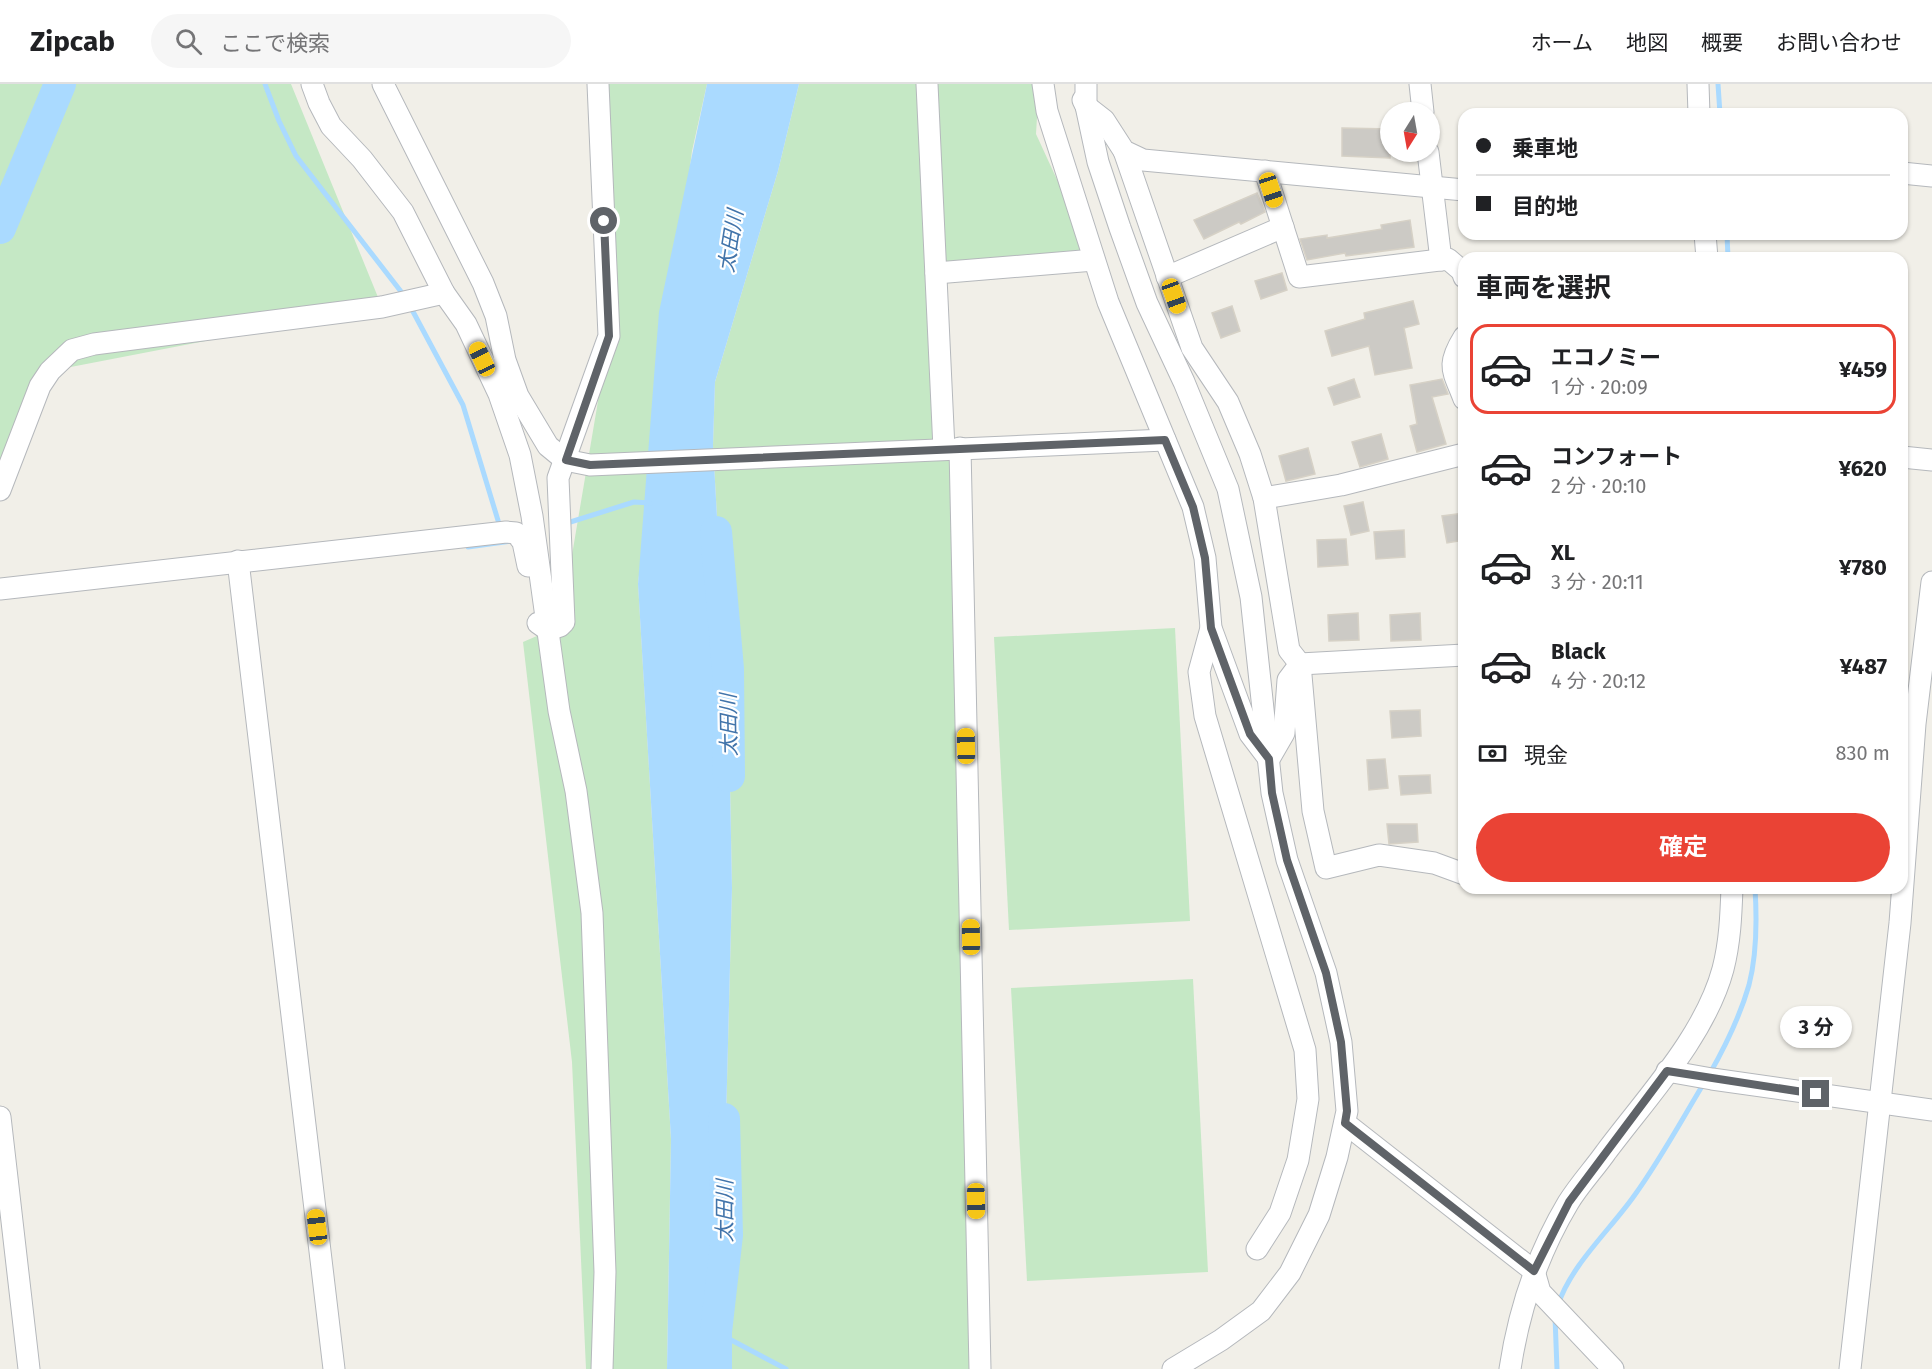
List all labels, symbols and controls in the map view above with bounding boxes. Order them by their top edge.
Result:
search box [151,14,571,68]
text: Zipcab [30,25,115,58]
icon: search [172,25,205,58]
text: ここで検索 [220,30,330,57]
text: ホーム [1531,30,1593,56]
text: 地図 [1626,30,1668,56]
text: 概要 [1701,30,1743,56]
text: お問い合わせ [1776,30,1902,56]
north arrow [1380,102,1440,162]
map controls [1380,102,1440,162]
text: 乗車地 [1512,135,1578,162]
car [1257,170,1285,210]
text: 目的地 [1512,193,1578,220]
water label: 太田川 [713,206,749,274]
route start [590,207,617,234]
text: 車両を選択 [1476,272,1611,304]
car [1159,276,1189,316]
car [466,339,498,379]
icon: car [1479,342,1533,396]
text: エコノミー [1551,344,1661,371]
text: ¥459 [1839,356,1887,383]
text: 1 分 · 20:09 [1551,375,1648,399]
icon: car [1479,441,1533,495]
text: コンフォート [1551,443,1682,470]
text: ¥620 [1839,455,1887,482]
text: 2 分 · 20:10 [1551,474,1646,498]
text: XL [1551,539,1575,566]
icon: car [1479,540,1533,594]
text: ¥780 [1839,554,1887,581]
text: 3 分 · 20:11 [1551,570,1644,594]
text: Black [1551,638,1606,665]
icon: car [1479,639,1533,693]
text: ¥487 [1840,653,1887,680]
text: 4 分 · 20:12 [1551,669,1646,693]
water label: 太田川 [715,691,743,757]
car [957,728,975,764]
icon: cash [1476,737,1509,770]
text: 830 m [1835,741,1890,765]
text: 現金 [1524,742,1568,769]
button: 確定 [1476,813,1890,882]
car [962,919,980,955]
callout: 3 分 [1780,1007,1852,1049]
text: 3 分 [1798,1015,1834,1039]
route end [1802,1080,1829,1107]
water label: 太田川 [712,1178,738,1243]
car [967,1183,985,1219]
car [306,1208,328,1246]

